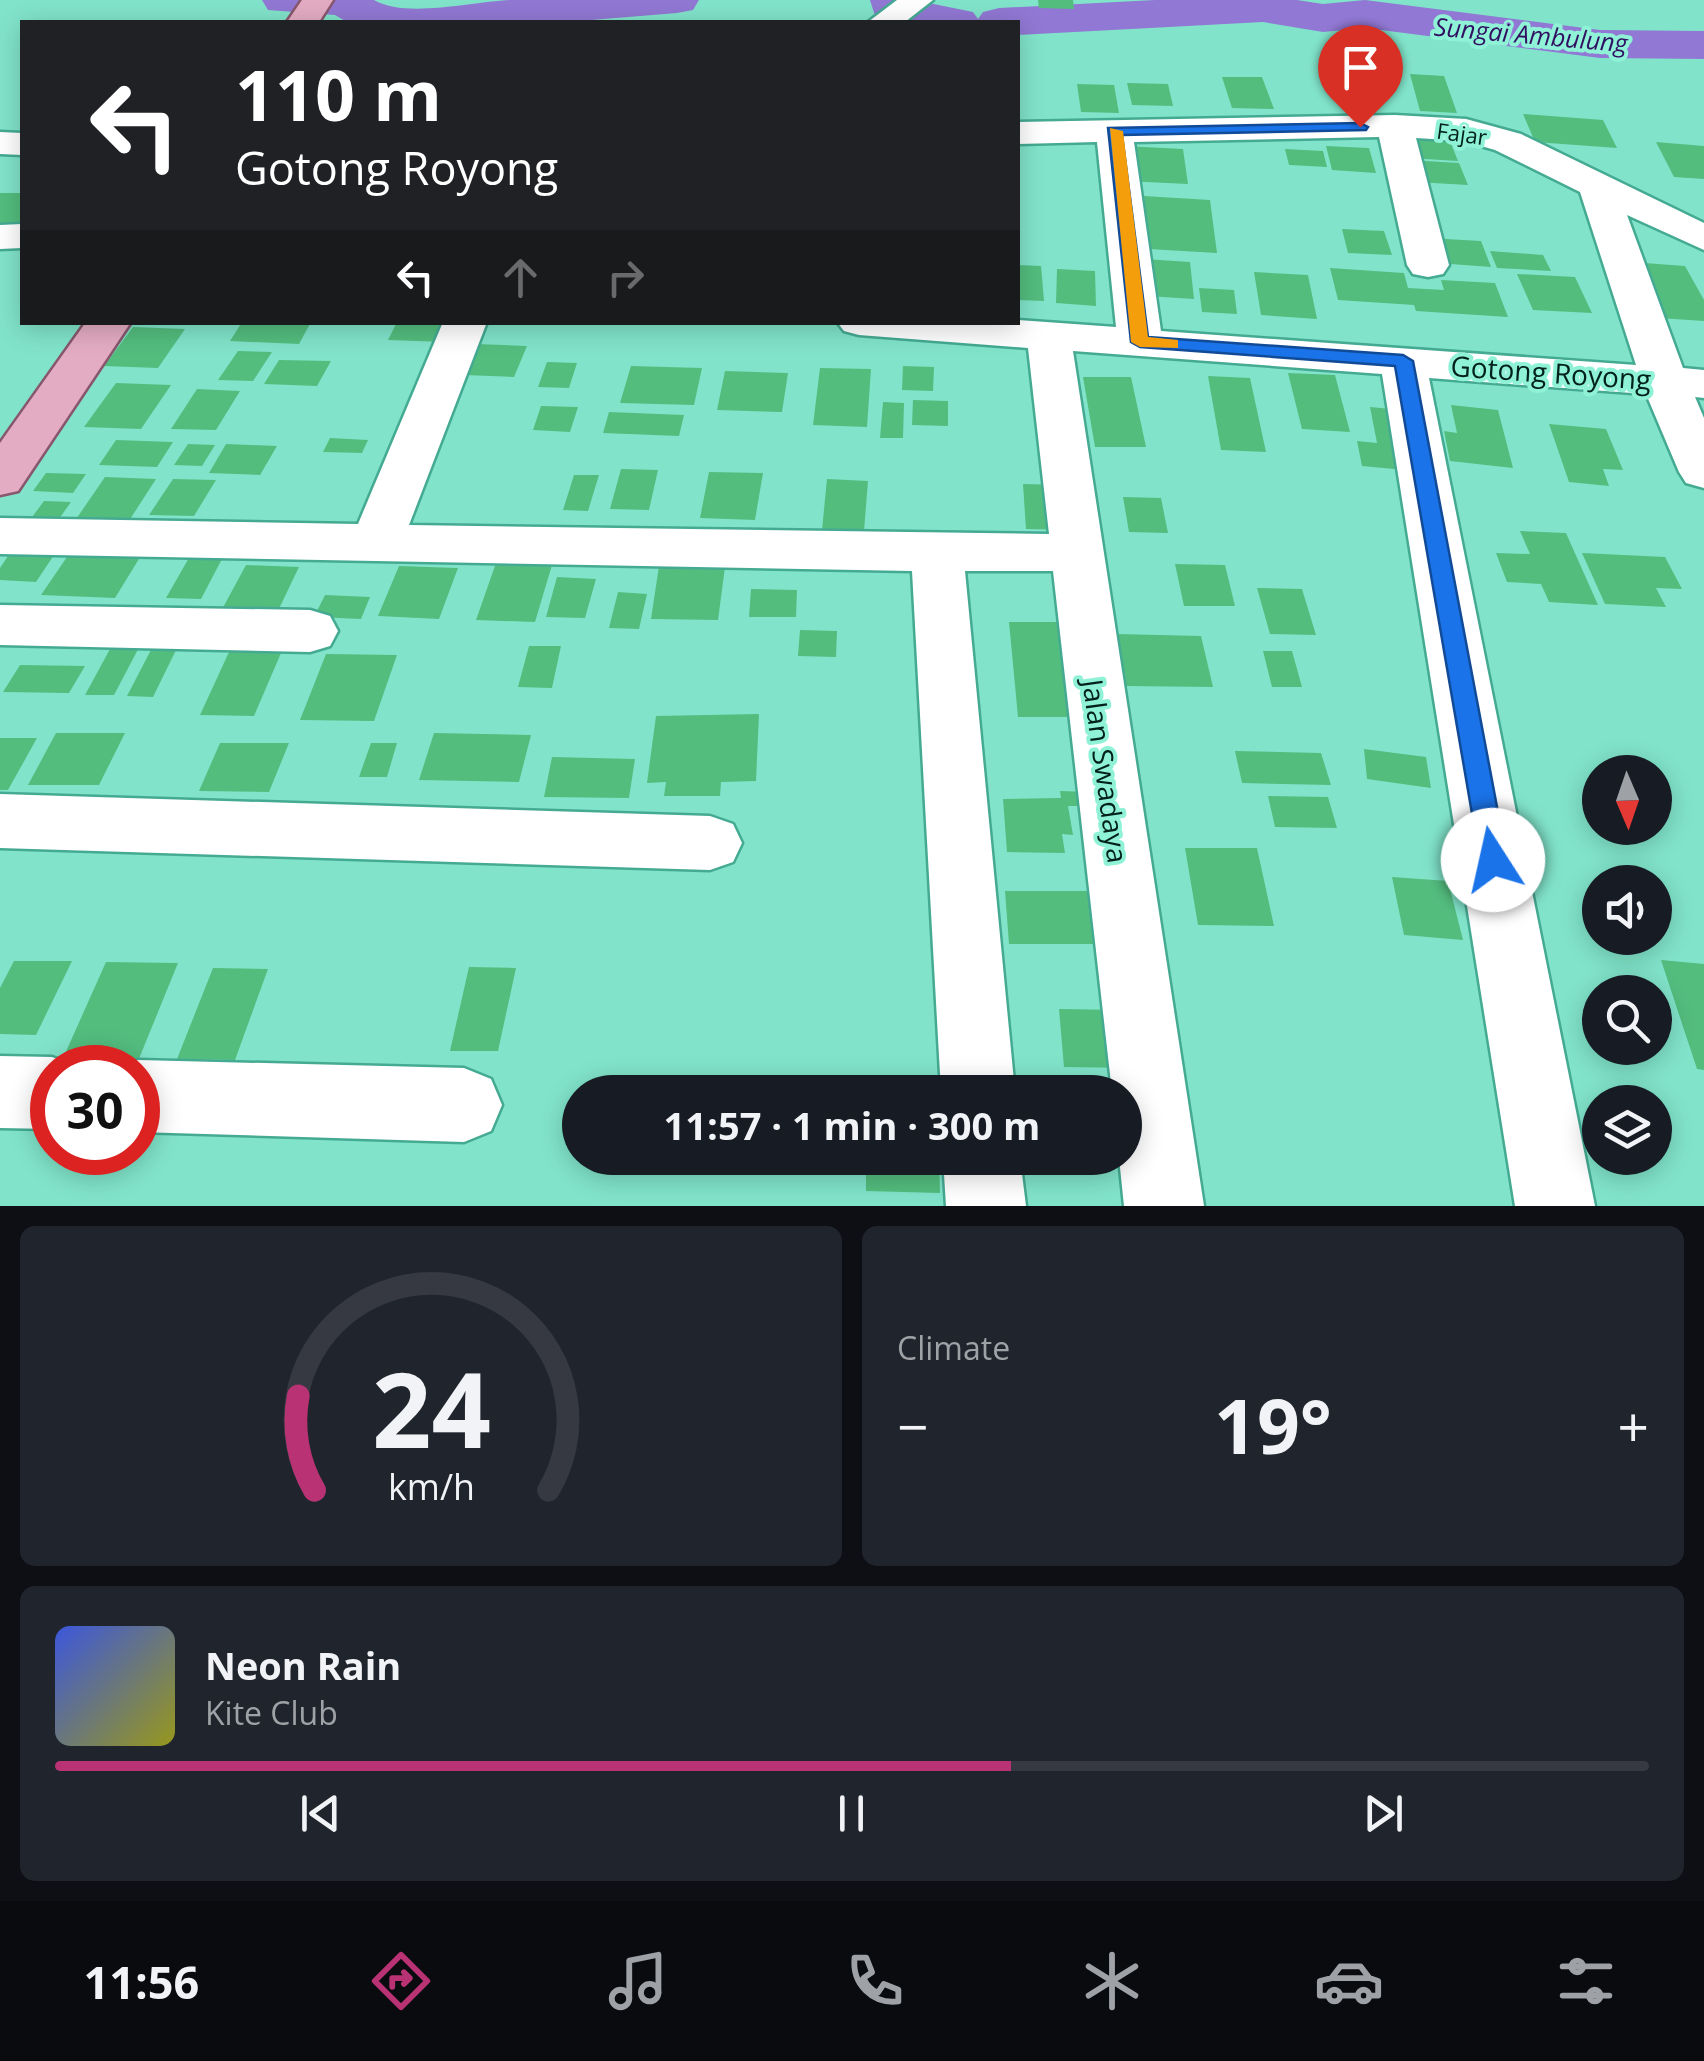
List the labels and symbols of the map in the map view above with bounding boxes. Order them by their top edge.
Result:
water label: Sungai Ambulung [1433,9,1630,59]
pin [1318,25,1403,128]
street label: Fajar [1435,115,1489,151]
street label: Gotong Royong [1449,346,1653,398]
street label: Jalan Swadaya [1074,674,1138,865]
north arrow [1582,755,1672,845]
position arrow [1441,808,1545,912]
speed limit sign: 30 [30,1045,160,1175]

